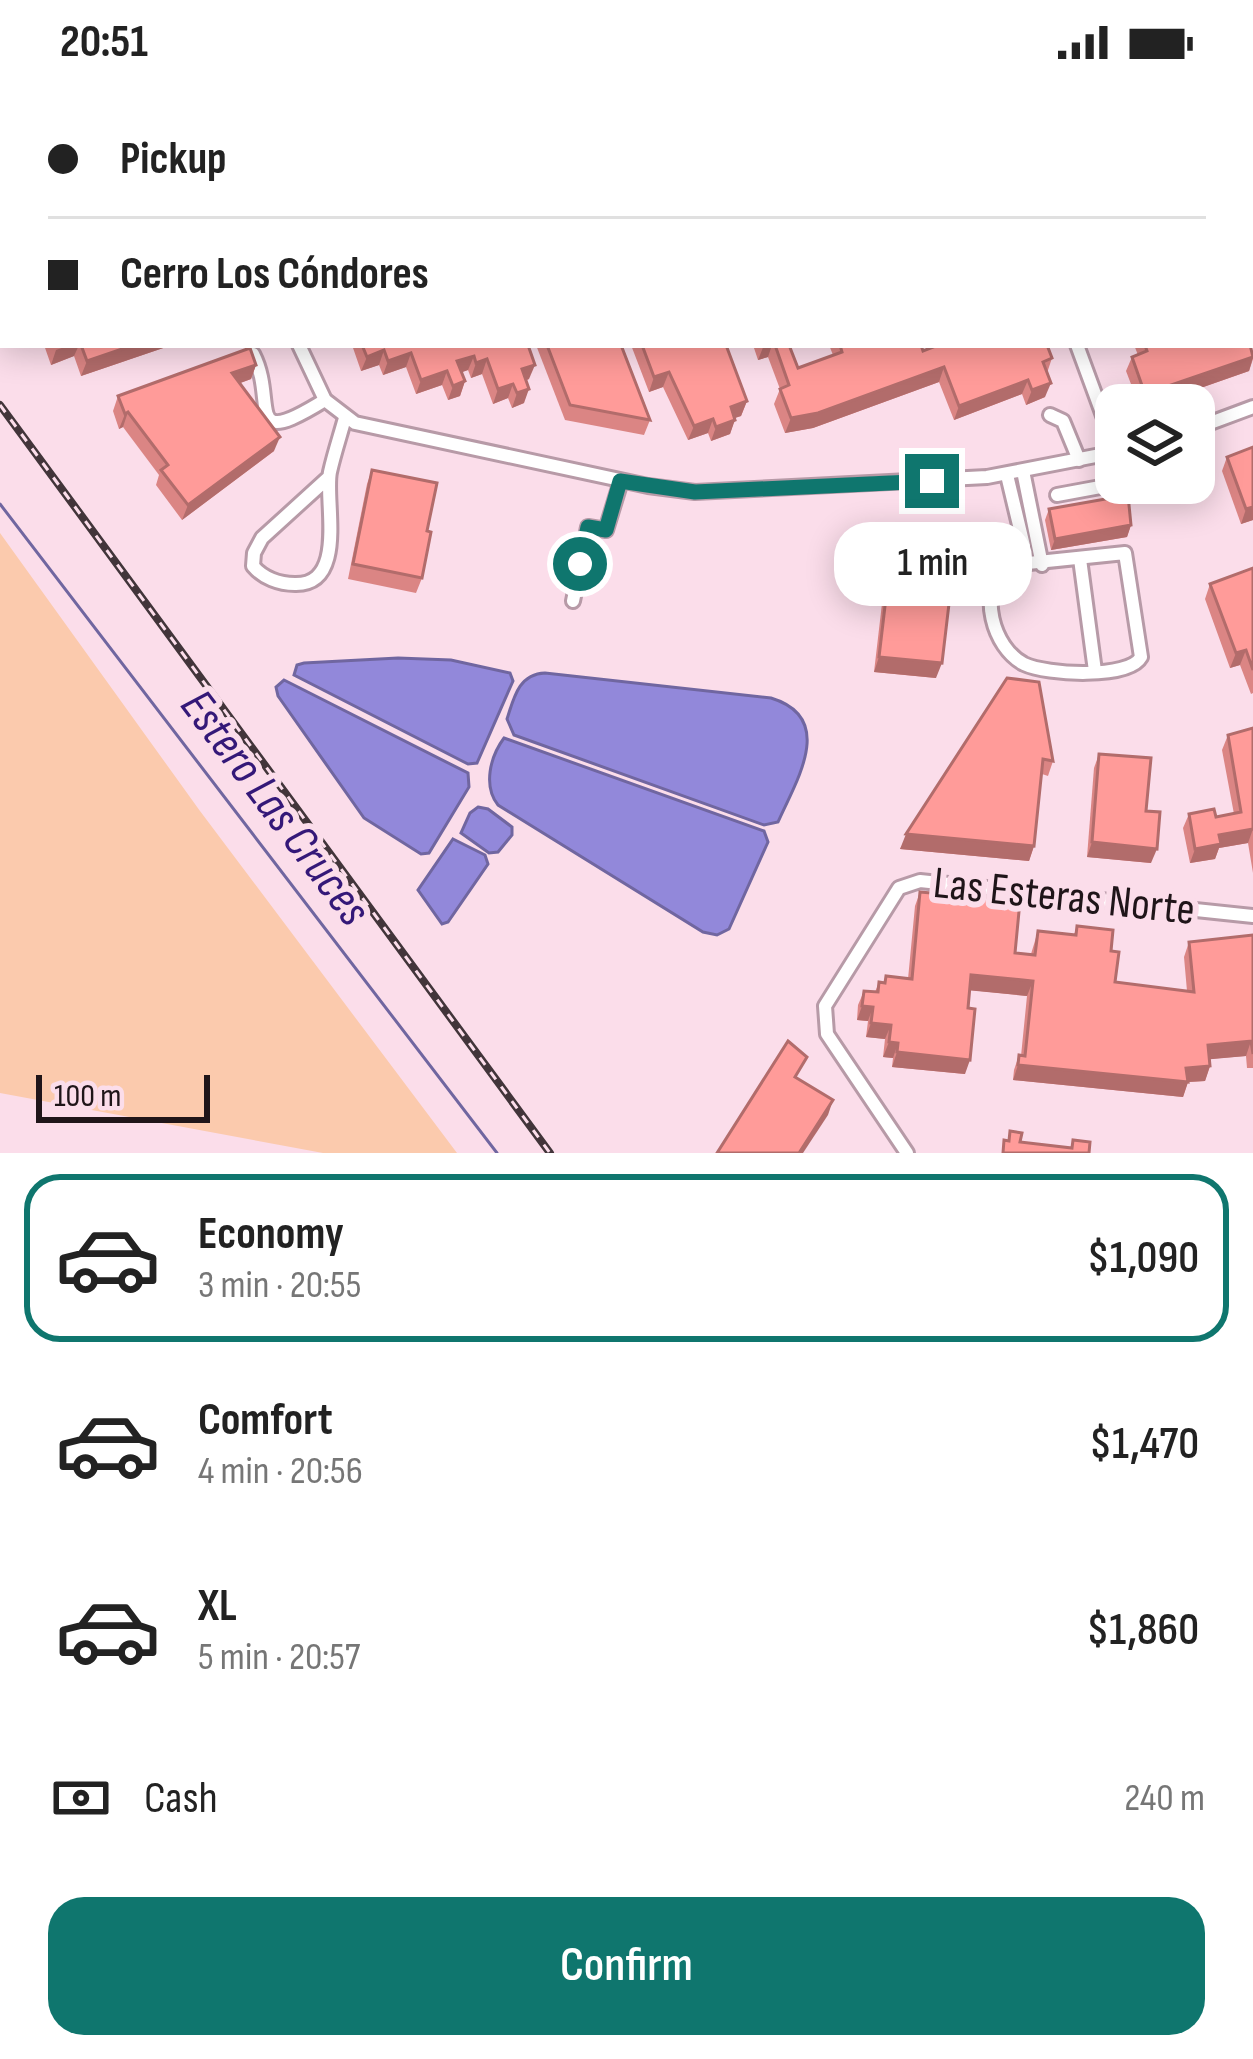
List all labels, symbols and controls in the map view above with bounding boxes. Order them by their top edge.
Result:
text: 20:51 [60,15,148,70]
text: Pickup [120,132,227,187]
text: Cerro Los Cóndores [120,247,429,302]
map controls [1095,384,1215,504]
button: layers [1095,384,1215,504]
route end [905,454,959,508]
callout: 1 min [833,523,1031,607]
route start [553,537,607,591]
text: 1 min [898,540,968,587]
water label: Estero Las Cruces [168,679,382,937]
street label: Las Esteras Norte [930,856,1198,938]
scale bar [36,1069,210,1122]
text: 100 m [54,1076,121,1116]
icon: car [54,1204,162,1312]
text: Economy [198,1207,344,1262]
text: $1,090 [1087,1231,1199,1286]
text: 3 min · 20:55 [198,1262,361,1309]
icon: car [54,1390,162,1498]
text: Comfort [198,1393,333,1448]
text: $1,470 [1089,1417,1199,1472]
text: 4 min · 20:56 [198,1448,363,1495]
icon: car [54,1576,162,1684]
text: XL [198,1579,237,1634]
text: $1,860 [1087,1603,1199,1658]
text: 5 min · 20:57 [198,1634,360,1681]
icon: cash [48,1765,114,1831]
text: Cash [144,1771,218,1826]
text: 240 m [1124,1775,1205,1822]
button: Confirm [48,1897,1205,2035]

